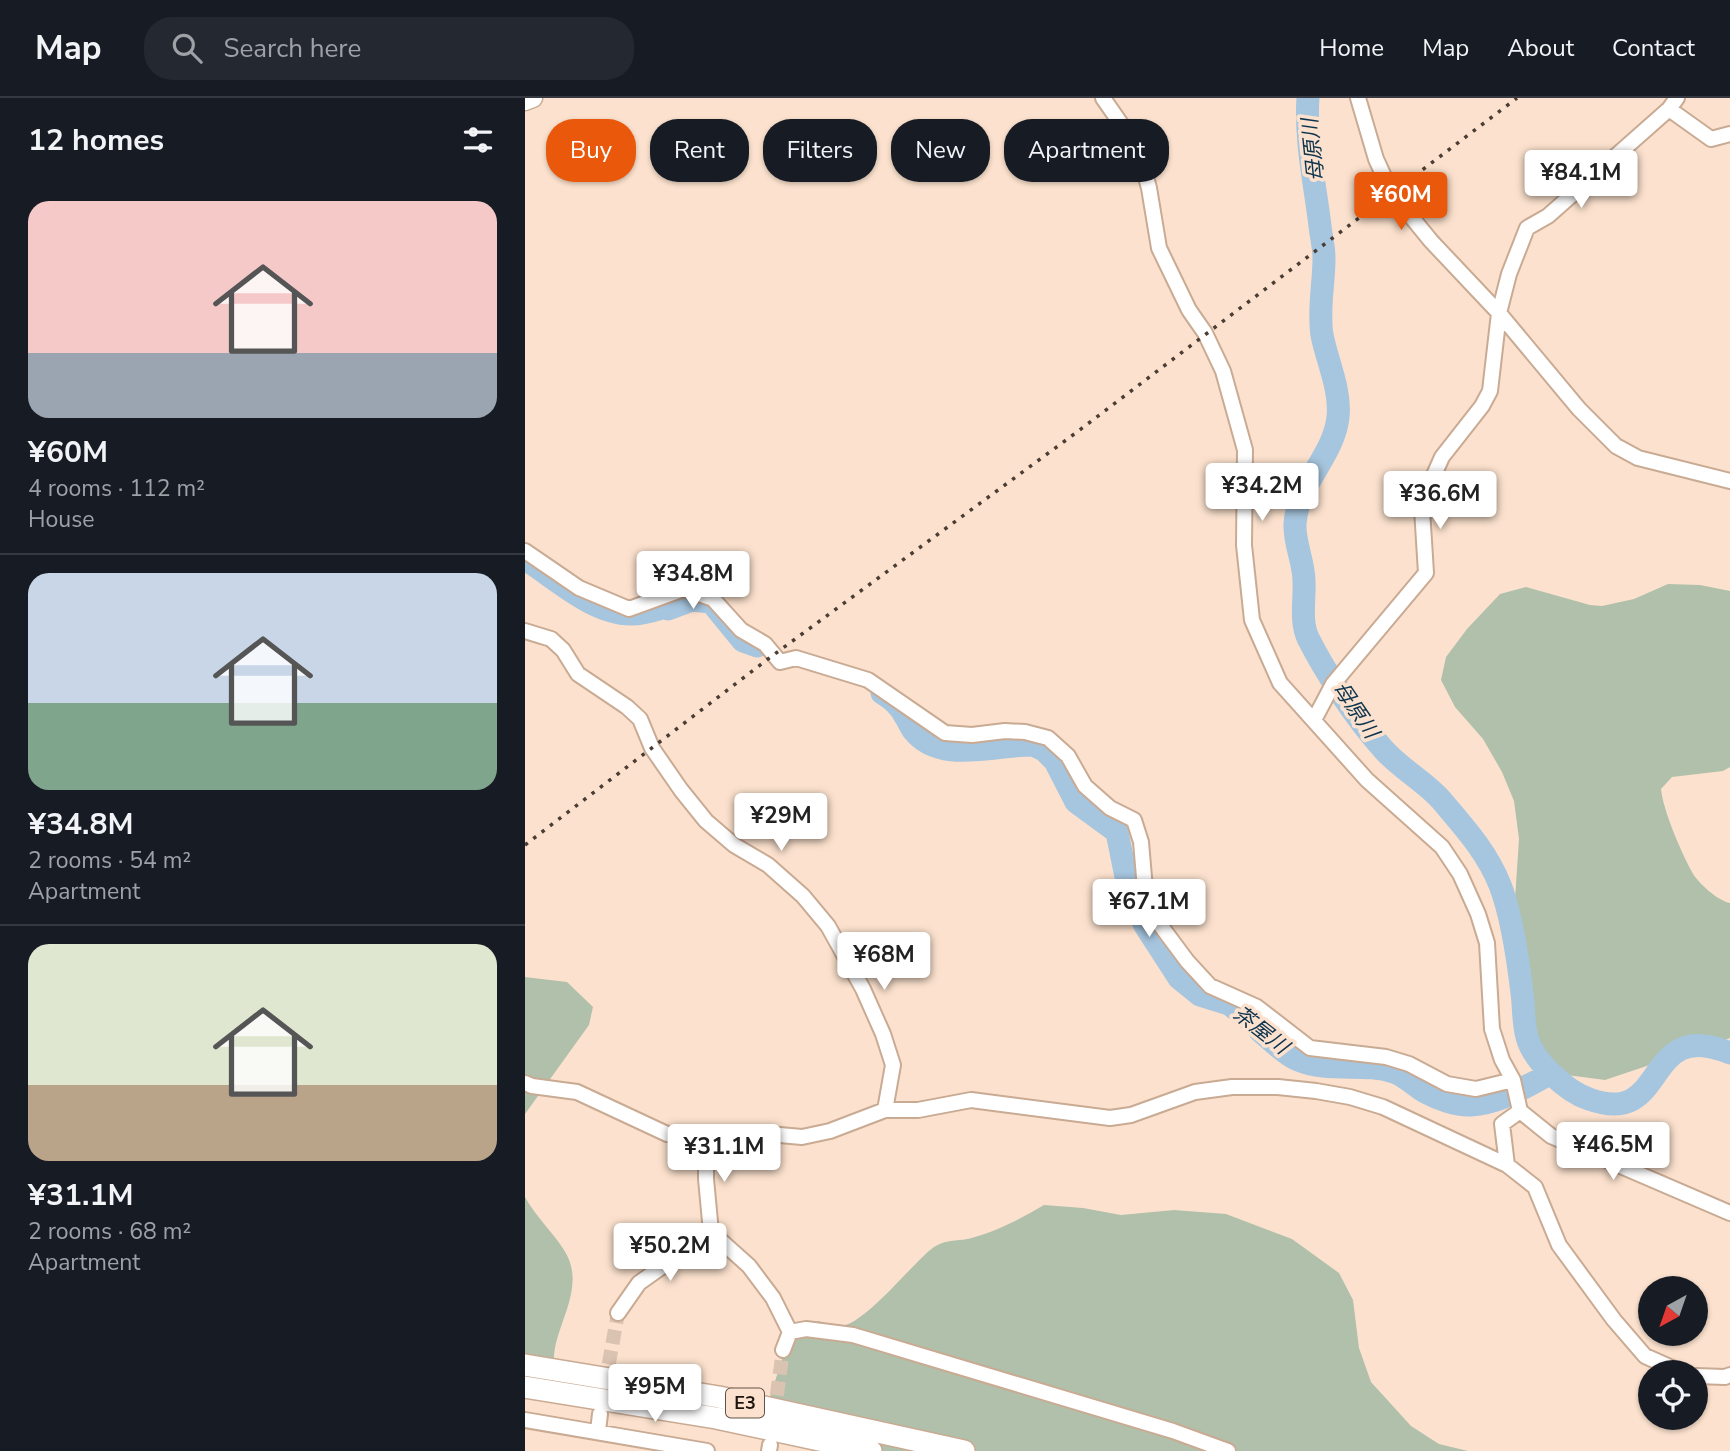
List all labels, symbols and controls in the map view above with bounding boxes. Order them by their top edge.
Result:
search box [144,17,634,80]
text: Map [35,26,102,71]
icon: search [168,29,206,67]
text: Search here [224,31,361,66]
text: Home [1319,32,1384,64]
text: Map [1422,32,1469,64]
text: About [1507,32,1574,64]
text: Contact [1612,32,1695,64]
water label: 母原川 [1296,115,1330,183]
chip: Buy [546,119,636,182]
chip: Rent [650,119,749,182]
chip: Filters [763,119,877,182]
chip: New [891,119,990,182]
chip: Apartment [1004,119,1169,182]
text: 12 homes [28,120,164,161]
icon: filters [459,121,497,159]
pin: ¥84.1M [1524,150,1638,210]
text: ¥84.1M [1541,157,1621,188]
pin: ¥60M [1360,172,1442,232]
text: ¥60M [1370,179,1432,210]
icon: home [200,246,326,372]
text: ¥60M [28,432,108,473]
pin: ¥34.2M [1205,464,1319,523]
text: ¥34.2M [1222,470,1302,501]
pin: ¥36.6M [1383,472,1497,531]
text: 4 rooms · 112 m² [28,473,205,504]
text: ¥36.6M [1400,478,1480,509]
text: House [28,504,95,535]
pin: ¥34.8M [636,552,750,611]
text: ¥34.8M [653,558,733,589]
icon: home [200,618,326,744]
water label: 母原川 [1327,676,1386,746]
pin: ¥29M [740,794,822,853]
text: ¥29M [750,800,812,831]
text: ¥34.8M [28,804,133,845]
text: 2 rooms · 54 m² [28,845,191,876]
text: Apartment [28,876,140,907]
pin: ¥67.1M [1092,880,1206,939]
text: ¥67.1M [1109,886,1189,917]
pin: ¥68M [843,932,925,992]
text: ¥68M [853,939,915,970]
icon: home [200,989,326,1115]
water label: 茶屋川 [1228,1000,1296,1062]
pin: ¥46.5M [1556,1122,1670,1182]
pin: ¥31.1M [667,1124,781,1184]
text: ¥46.5M [1573,1129,1653,1160]
text: ¥31.1M [684,1131,764,1162]
text: ¥31.1M [28,1175,133,1216]
text: 2 rooms · 68 m² [28,1216,191,1247]
pin: ¥50.2M [613,1224,727,1283]
text: ¥50.2M [630,1230,710,1261]
text: Apartment [28,1247,140,1278]
north arrow [1638,1276,1708,1346]
map controls [1638,1276,1708,1430]
button: locate [1638,1360,1708,1430]
pin: ¥95M [614,1364,696,1424]
text: ¥95M [624,1371,686,1402]
road number: E3 [726,1388,764,1418]

